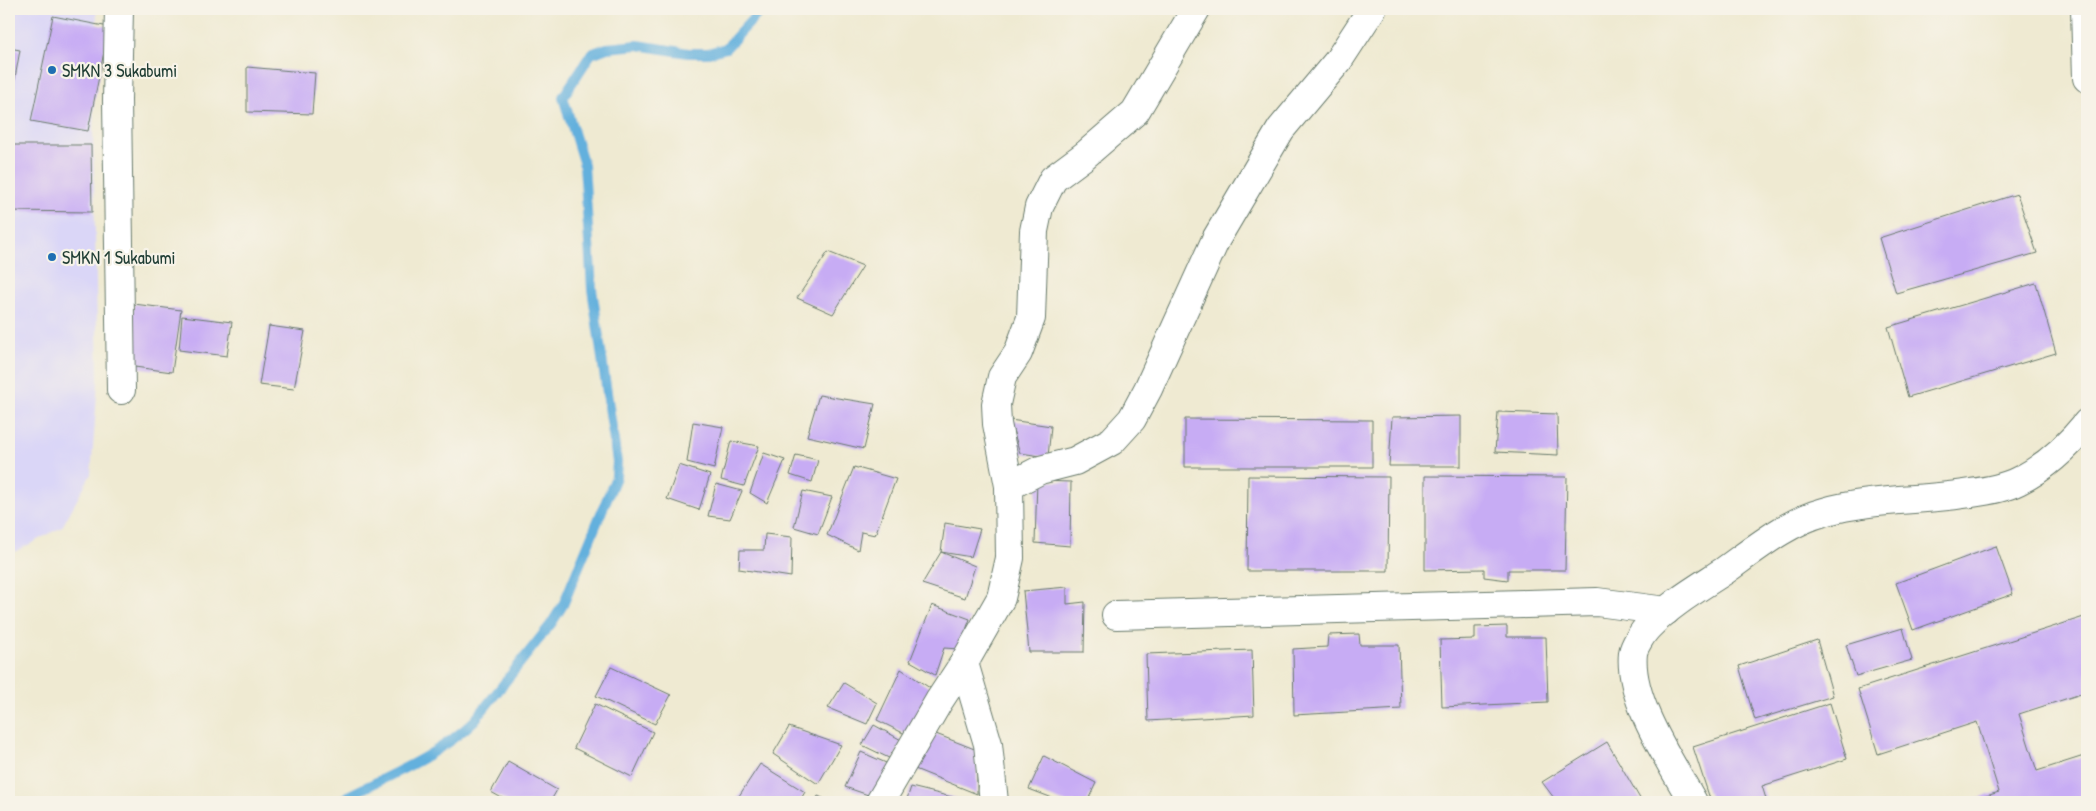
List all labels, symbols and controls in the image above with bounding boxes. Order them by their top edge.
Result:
place label: SMKN 3 Sukabumi [62,58,177,83]
marker: SMKN 3 Sukabumi [46,64,58,76]
place label: SMKN 1 Sukabumi [62,245,176,270]
marker: SMKN 1 Sukabumi [46,251,58,263]

